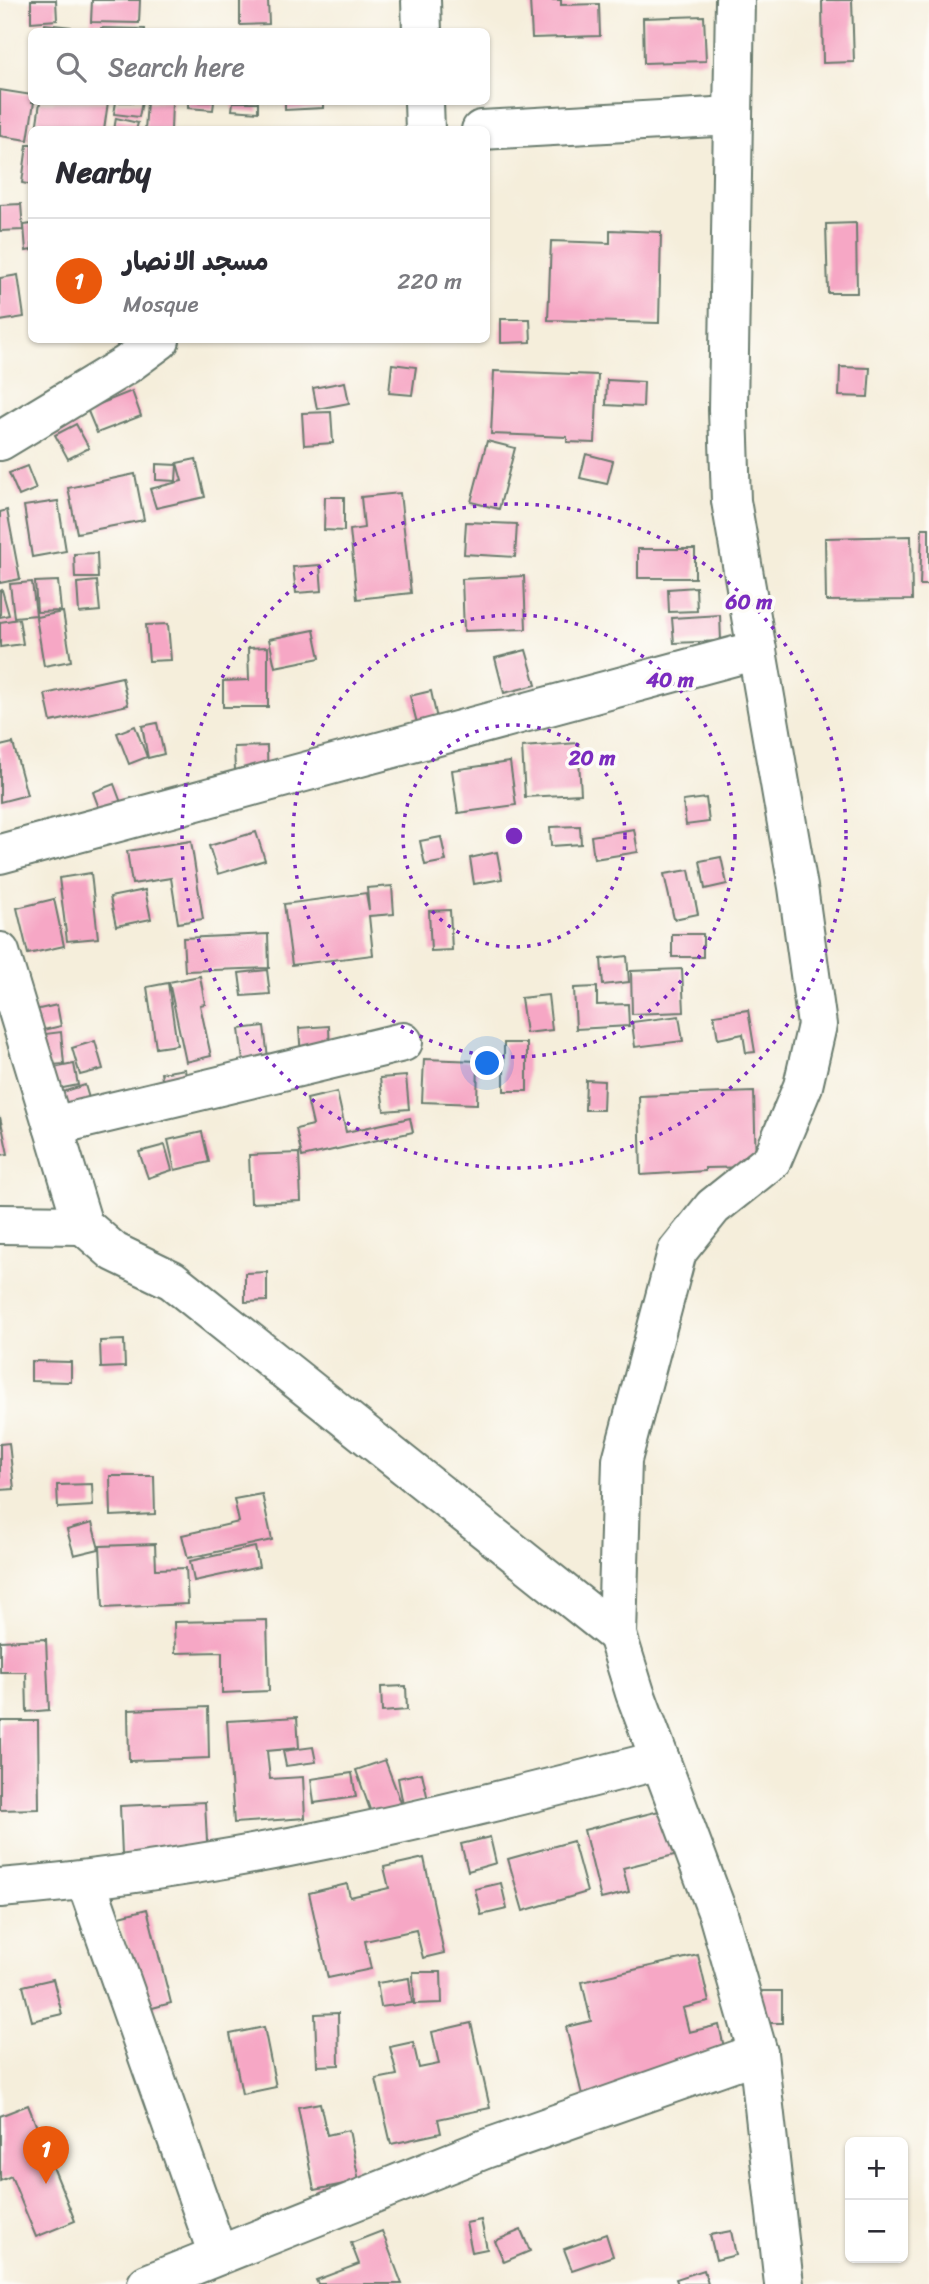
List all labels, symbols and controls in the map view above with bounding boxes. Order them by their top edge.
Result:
search box [28,28,490,105]
text: Search here [108,44,245,90]
icon: search [52,48,90,86]
text: Nearby [56,145,151,199]
text: مسجد الانصار [123,238,269,284]
text: 1 [74,261,84,302]
text: 220 m [397,261,462,302]
text: Mosque [123,284,199,325]
text: 60 m [725,583,773,621]
text: 40 m [645,661,695,699]
text: 20 m [568,739,616,777]
centre of rings [502,824,526,848]
your location [470,1046,504,1080]
pin: 1 [23,2126,69,2184]
map controls [845,2137,908,2263]
button: + [845,2137,908,2200]
button: − [845,2200,908,2263]

